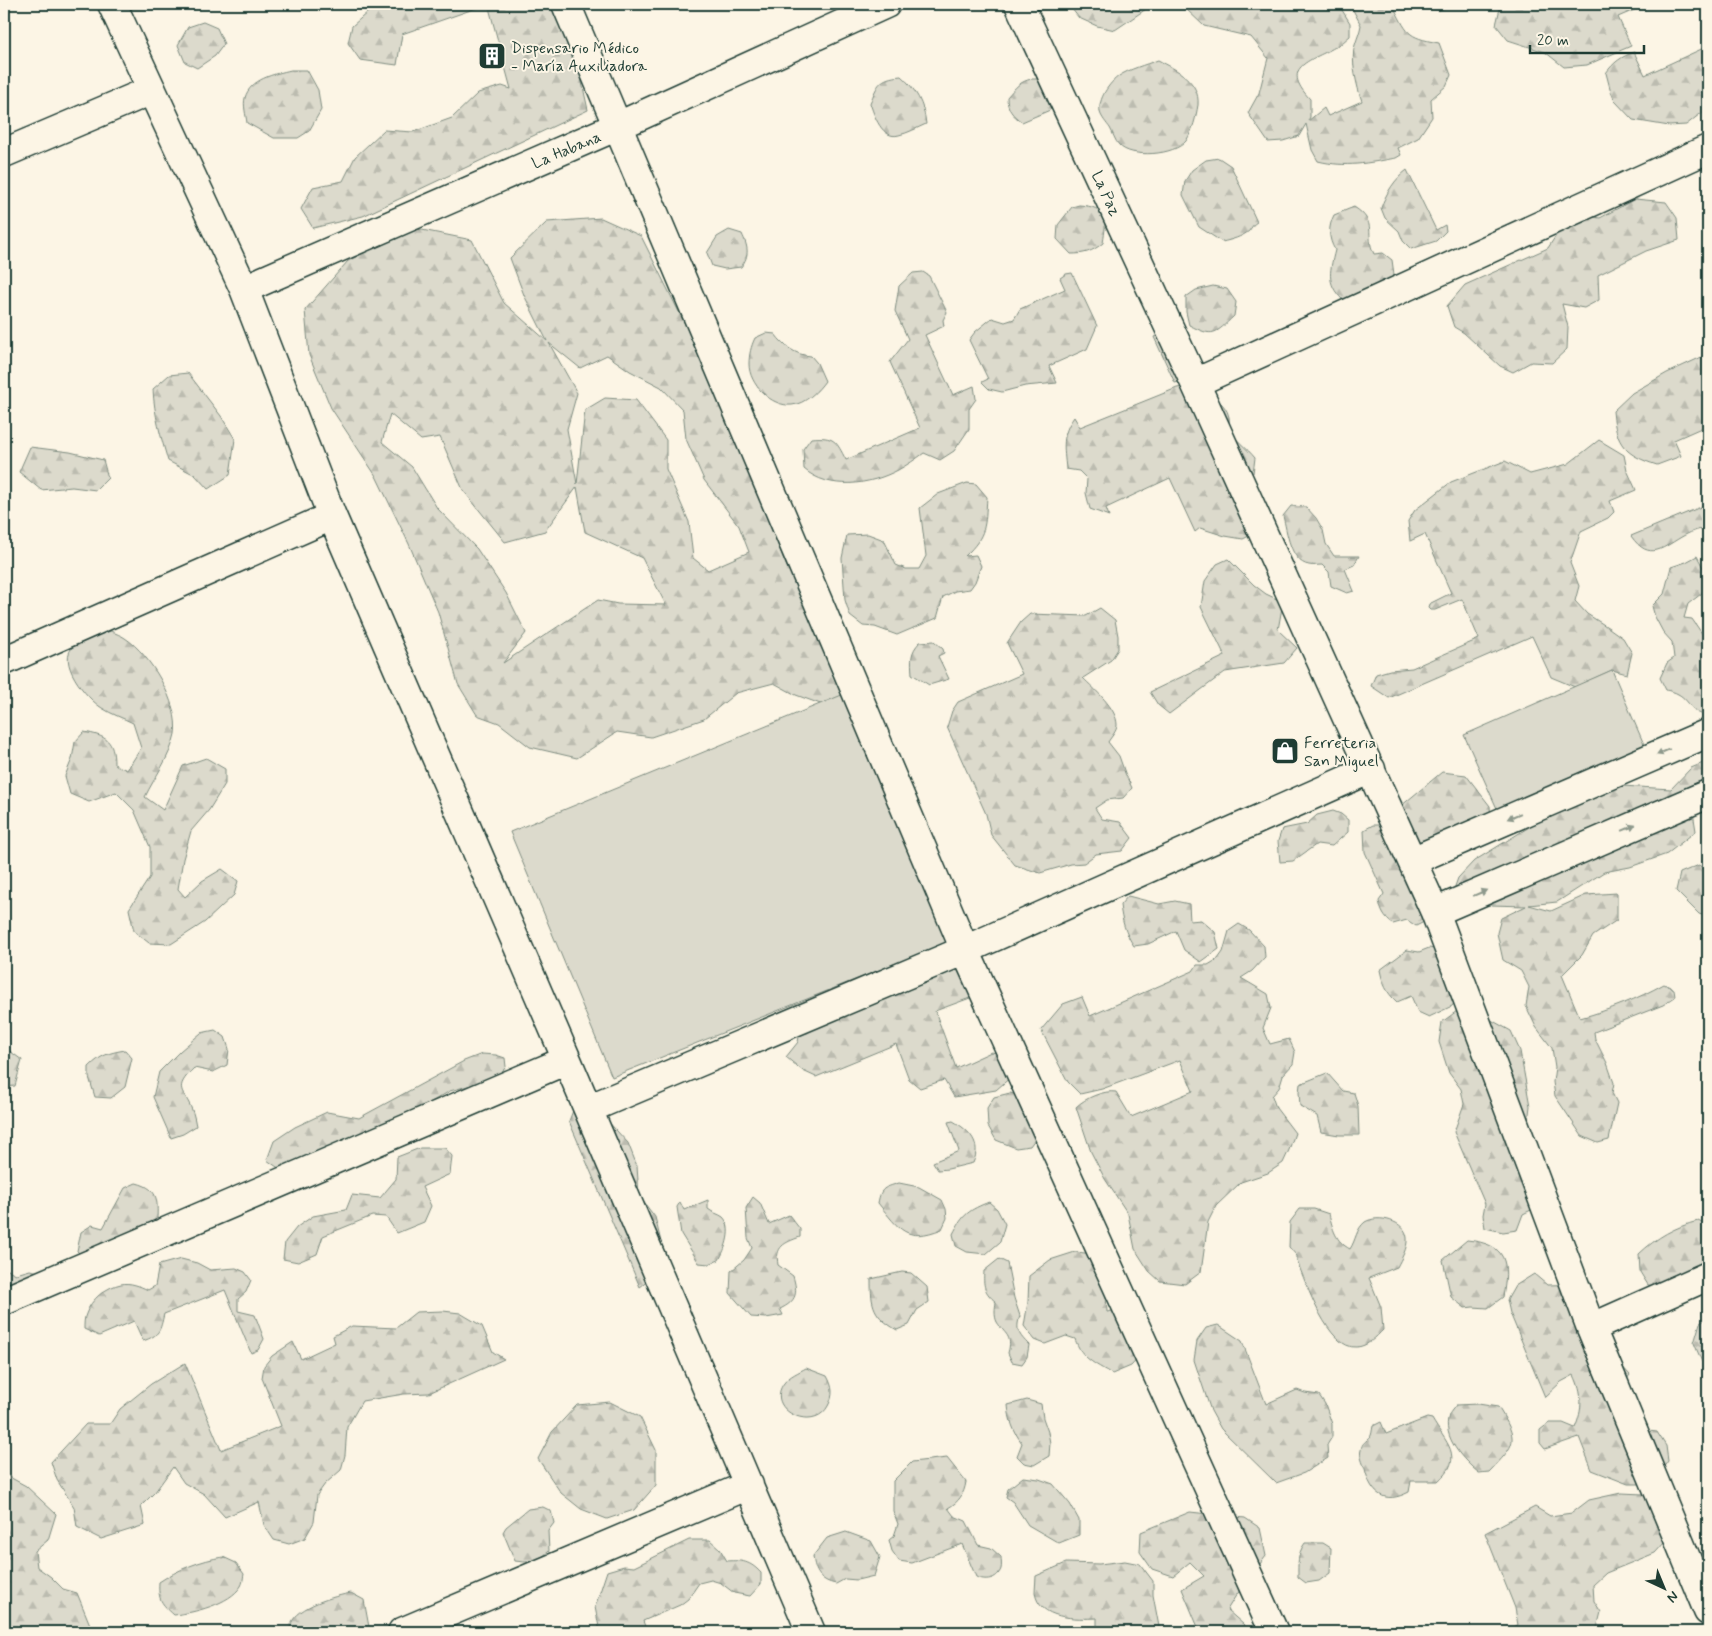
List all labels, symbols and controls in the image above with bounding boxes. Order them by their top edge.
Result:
scale bar [1530,22,1643,54]
text: 20 m [1537,31,1569,51]
place label: Dispensario Médico - María Auxiliadora [511,38,648,77]
building icon: Dispensario Médico - María Auxiliadora [477,41,507,71]
street label: La Habana [529,126,604,174]
street label: La Paz [1086,168,1125,220]
place label: Ferreteria San Miguel [1304,733,1379,772]
shop icon: Ferreteria San Miguel [1270,736,1300,766]
one-way arrow [1656,749,1671,757]
one-way arrow [1507,813,1521,821]
one-way arrow [1622,824,1636,832]
one-way arrow [1473,889,1488,897]
north arrow [1640,1564,1690,1614]
text: N [1663,1587,1682,1606]

